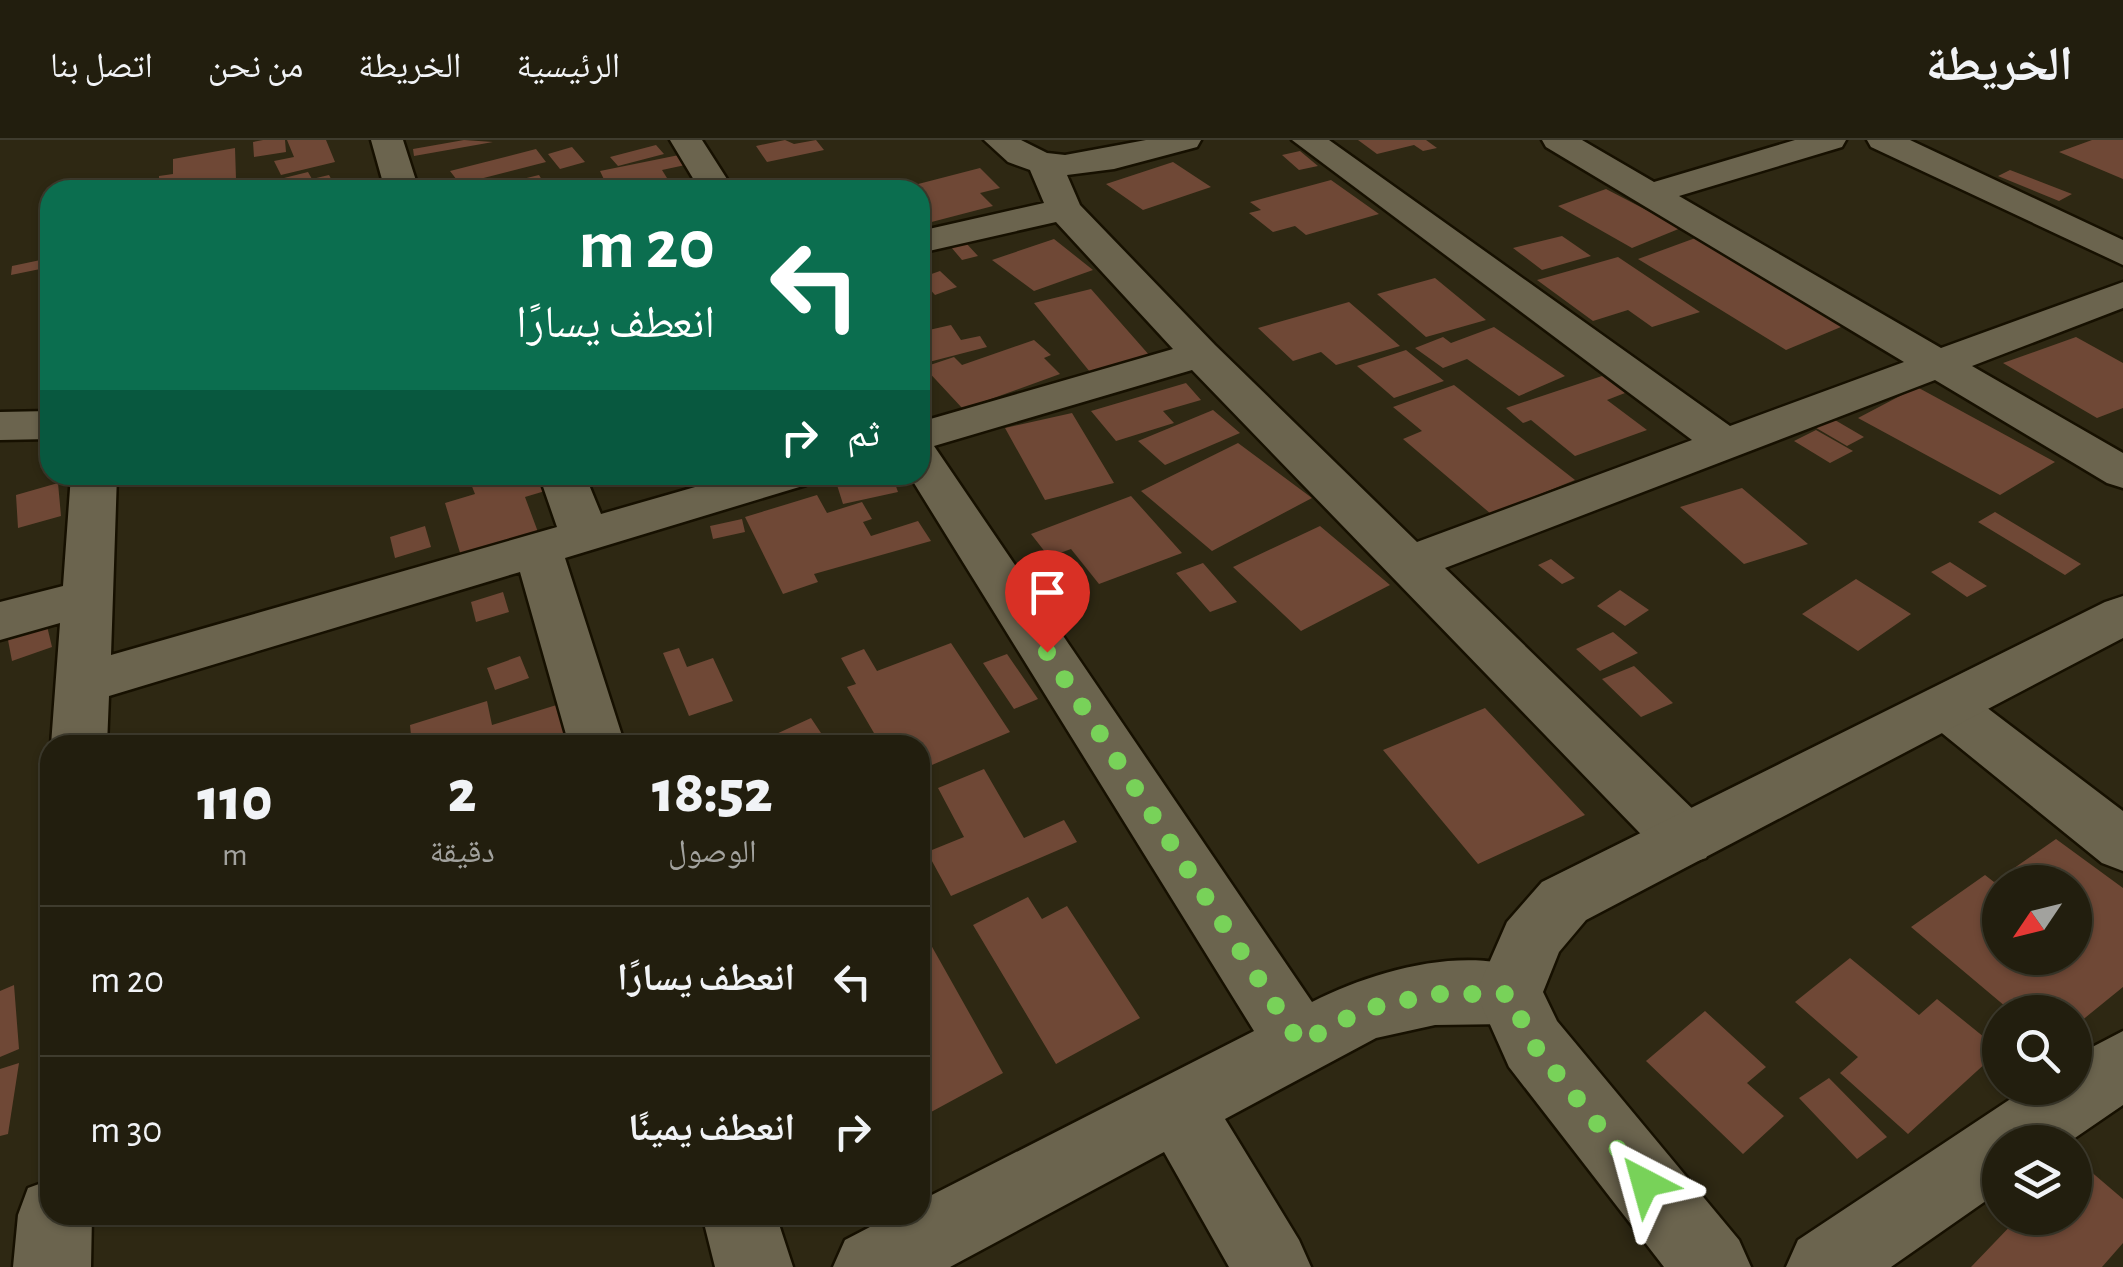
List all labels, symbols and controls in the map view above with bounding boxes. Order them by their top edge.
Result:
text: الخريطة [1926,42,2073,90]
text: اتصل بنا [50,49,153,84]
text: من نحن [208,49,303,84]
text: الخريطة [358,49,461,84]
text: الرئيسية [516,49,620,84]
text: 20 m [578,211,715,281]
icon: left [750,220,880,350]
text: انعطف يسارًا [516,301,715,346]
icon: right [772,410,827,465]
text: ثم [847,416,880,454]
pin [1005,550,1090,653]
icon: arrive [1020,565,1075,620]
text: 2 [448,763,477,823]
text: 18:52 [652,763,773,823]
text: 110 [197,771,272,831]
text: دقيقة [430,836,495,868]
text: الوصول [668,836,757,868]
text: m [222,839,248,871]
north arrow [1982,865,2092,975]
map controls [1982,865,2092,1235]
icon: left [825,954,880,1009]
text: انعطف يسارًا [617,960,795,998]
text: 20 m [90,962,164,1000]
button: search [1982,995,2092,1105]
icon: right [825,1104,880,1159]
text: انعطف يمينًا [628,1110,795,1148]
text: 30 m [90,1112,162,1150]
button: layers [1982,1125,2092,1235]
position arrow [1593,1131,1697,1235]

